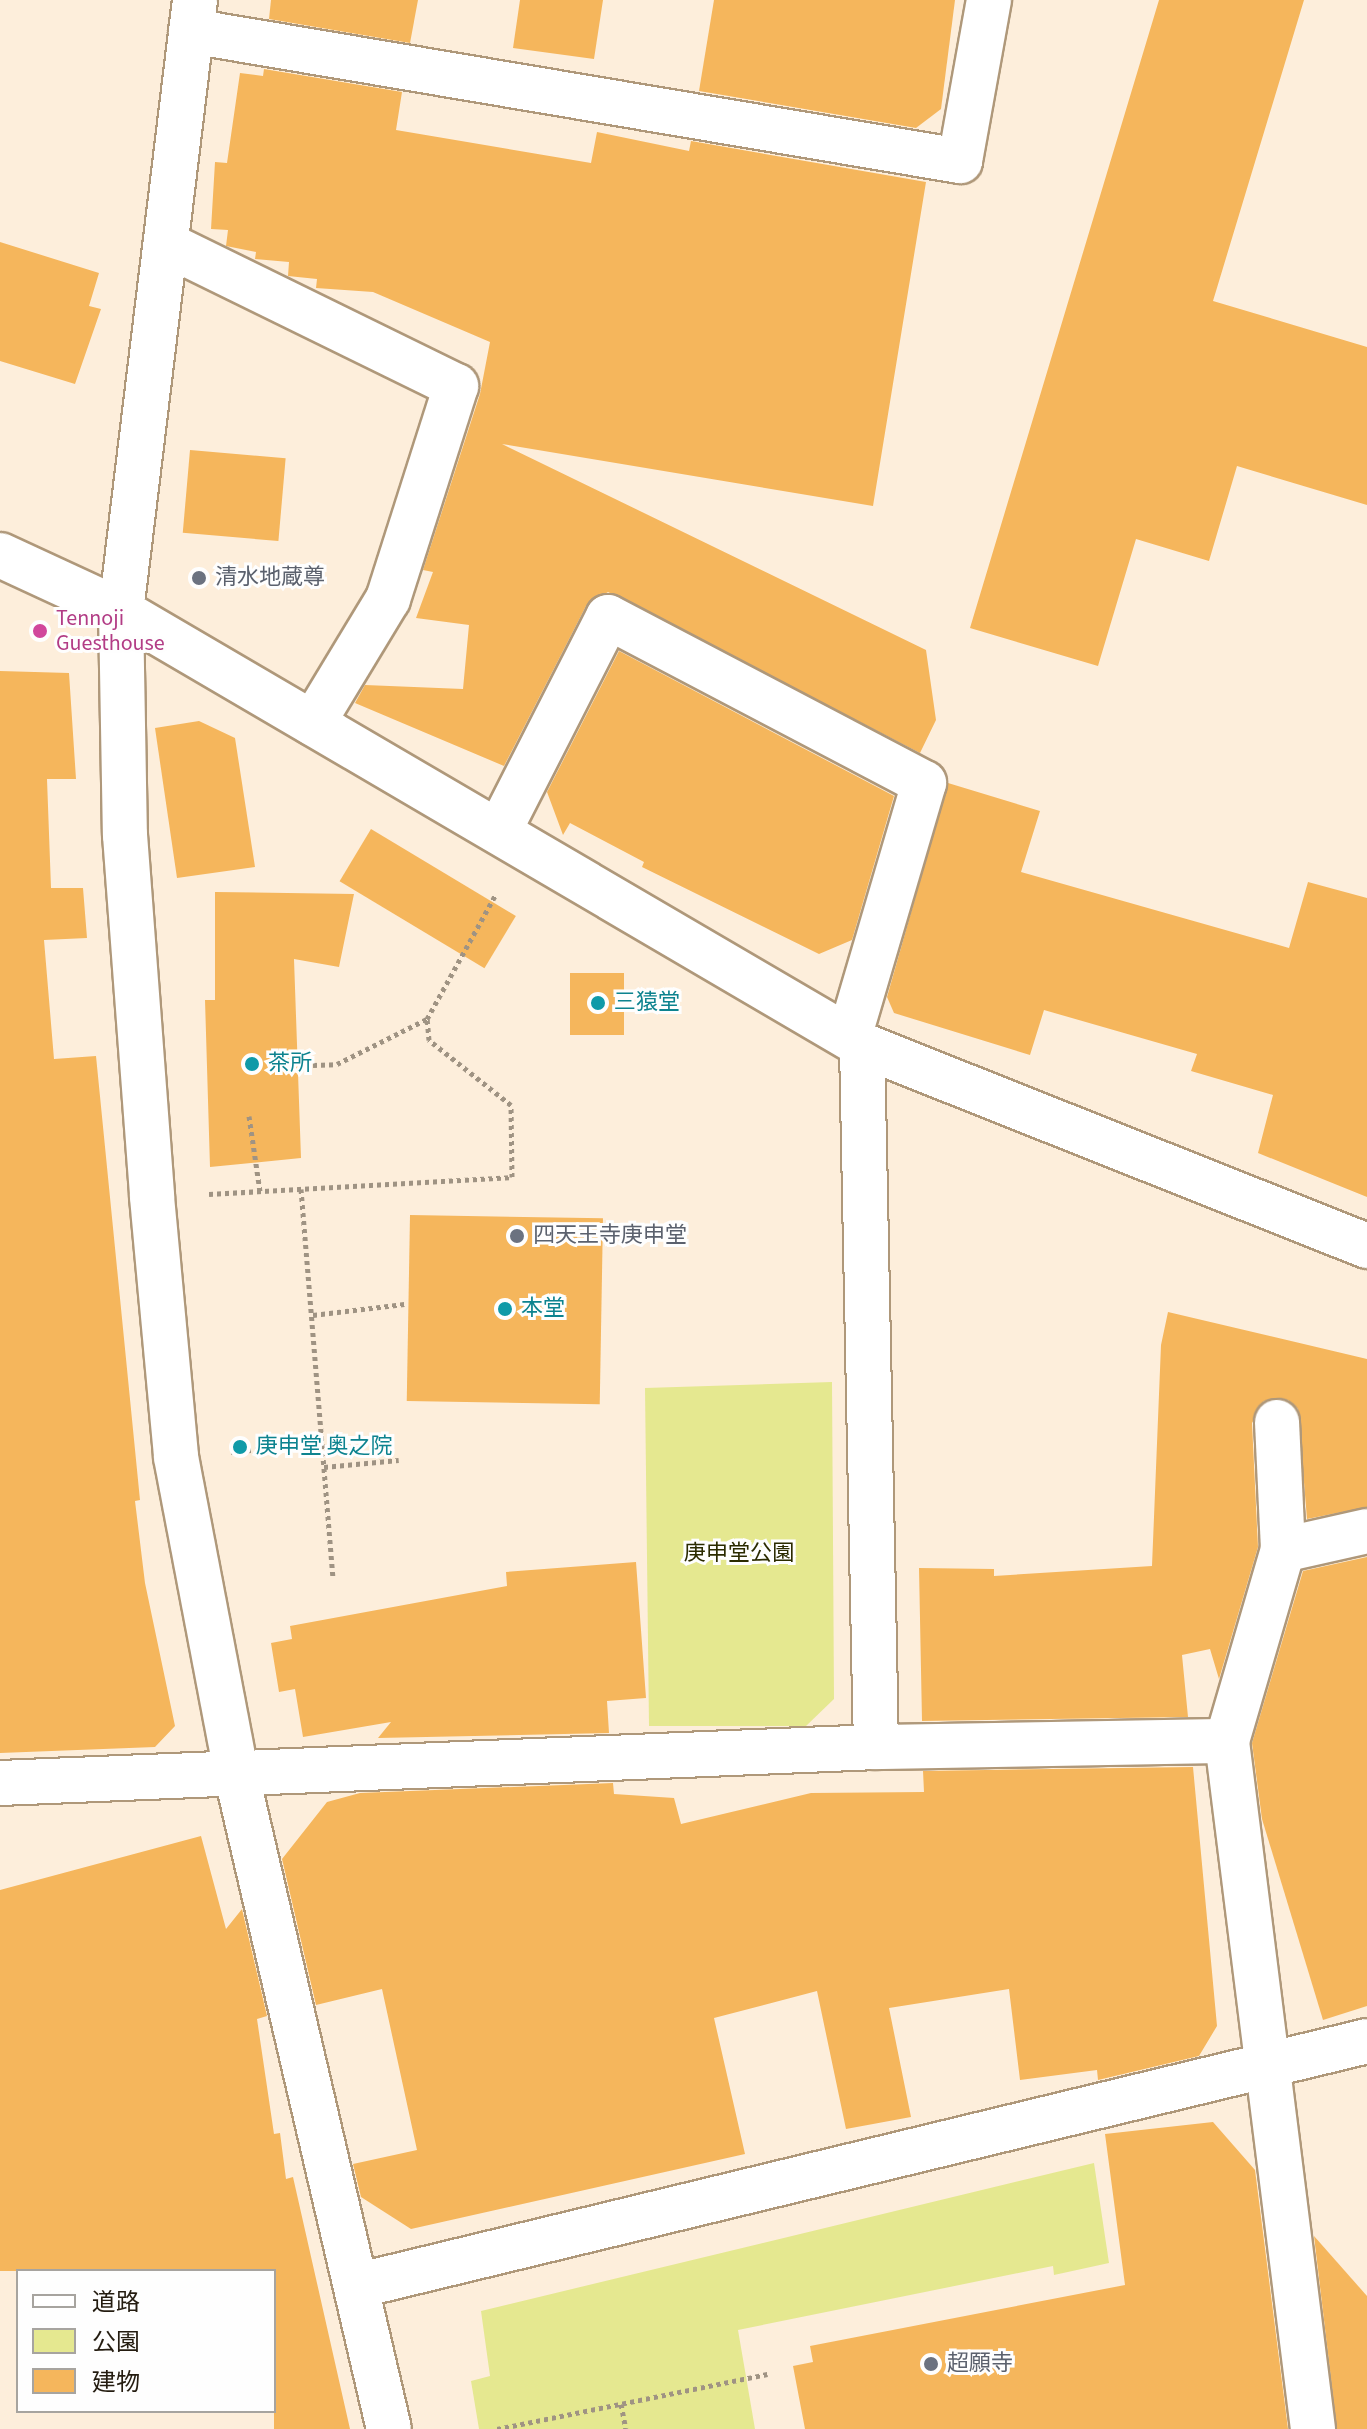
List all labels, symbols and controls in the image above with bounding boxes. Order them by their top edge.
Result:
place label: 清水地蔵尊 [215,565,325,591]
marker: 清水地蔵尊 [190,569,208,587]
place label: Tennoji Guesthouse [56,605,165,656]
marker: Tennoji Guesthouse [31,622,49,640]
place label: 三猿堂 [614,990,680,1016]
marker: 三猿堂 [589,994,607,1012]
place label: 茶所 [268,1051,312,1077]
marker: 茶所 [243,1055,261,1073]
place label: 四天王寺庚申堂 [533,1223,687,1249]
marker: 四天王寺庚申堂 [508,1227,526,1245]
place label: 本堂 [521,1296,565,1322]
marker: 本堂 [496,1300,514,1318]
place label: 庚申堂 奥之院 [256,1434,392,1460]
marker: 庚申堂 奥之院 [231,1438,249,1456]
park label: 庚申堂公園 [684,1541,794,1567]
legend [16,2269,276,2413]
text: 道路 [92,2285,140,2320]
text: 公園 [92,2325,140,2360]
place label: 超願寺 [947,2351,1013,2377]
marker: 超願寺 [922,2355,940,2373]
text: 建物 [92,2365,140,2400]

